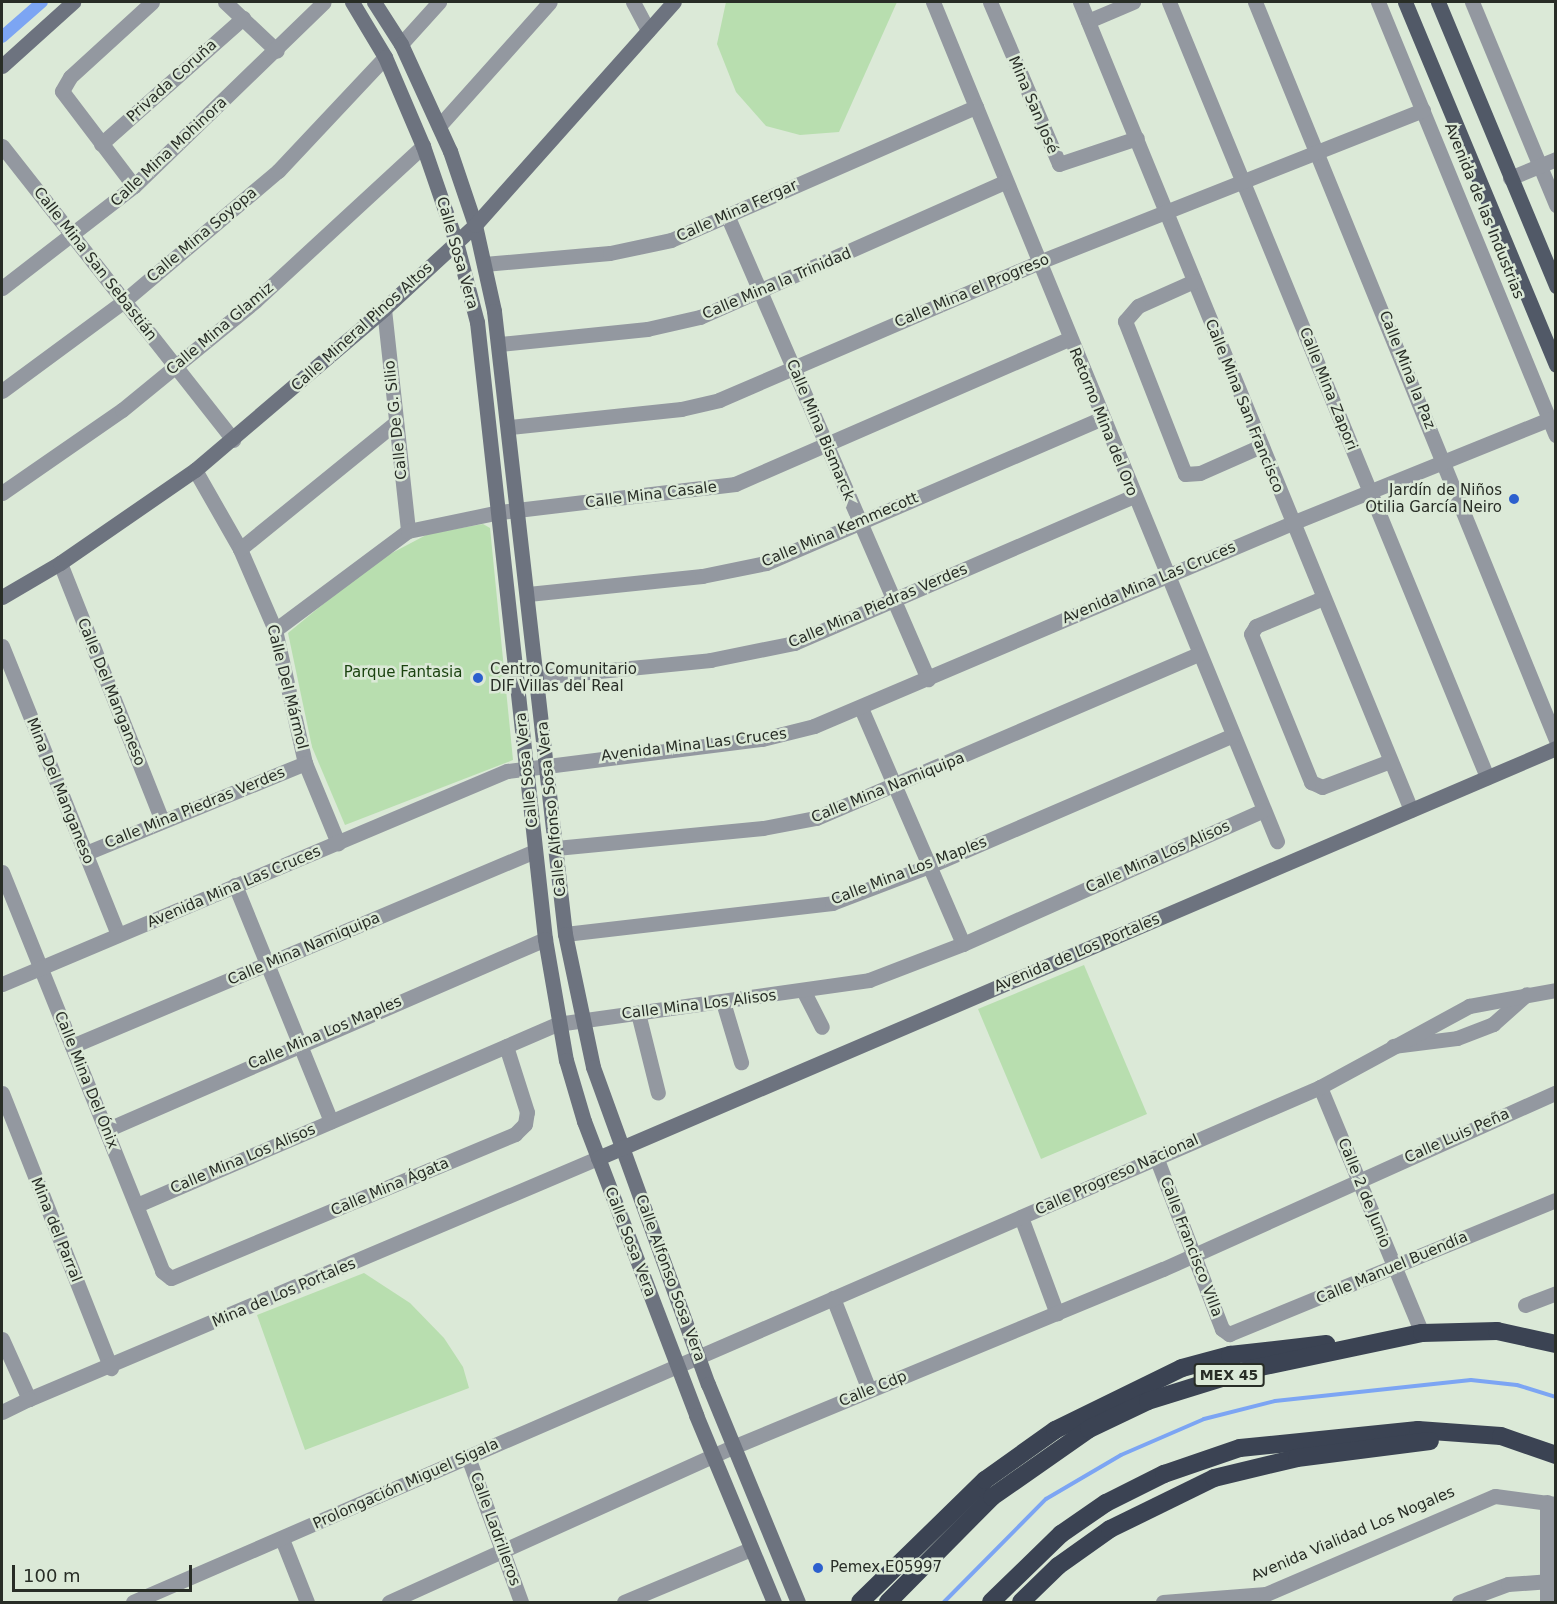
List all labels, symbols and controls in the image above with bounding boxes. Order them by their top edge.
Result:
street label: Privada Coruña [123,36,221,126]
street label: Mina San José [1004,54,1062,156]
street label: Calle Mina Mohinora [107,93,231,211]
street label: Avenida de las Industrias [1440,120,1528,302]
street label: Calle Mina Fergar [674,176,800,246]
street label: Calle Mina San Sebastián [30,184,160,344]
street label: Calle Mina Soyopa [143,184,261,286]
street label: Calle Sosa Vera [432,195,482,311]
street label: Calle Mina la Trinidad [700,244,854,324]
street label: Calle Mina el Progreso [892,250,1052,332]
street label: Calle Mineral Pinos Altos [288,259,436,395]
street label: Calle Mina Glamiz [163,279,277,379]
street label: Calle Mina la Paz [1375,308,1439,432]
street label: Calle Mina San Francisco [1201,317,1287,495]
street label: Calle Mina Zapori [1295,325,1361,453]
street label: Retorno Mina del Oro [1065,345,1141,499]
street label: Calle Mina Bismarck [782,357,858,503]
street label: Calle De G. Silio [381,359,411,481]
street label: Calle Mina Casale [584,478,718,512]
place label: Jardín de Niños Otilia García Neiro [1365,481,1502,516]
street label: Calle Mina Kemmecott [759,489,921,571]
marker: Jardín de Niños Otilia García Neiro [1507,492,1521,506]
street label: Avenida Mina Las Cruces [1060,538,1238,628]
street label: Calle Mina Piedras Verdes [786,560,970,652]
street label: Calle Del Manganeso [73,615,149,769]
street label: Calle Del Mármol [263,623,311,751]
place label: Centro Comunitario DIF Villas del Real [490,660,637,695]
park label: Parque Fantasia [344,664,462,682]
marker: Centro Comunitario DIF Villas del Real [471,671,485,685]
street label: Calle Sosa Vera [512,711,542,829]
street label: Mina Del Manganeso [22,715,98,867]
street label: Calle Alfonso Sosa Vera [534,720,570,898]
street label: Avenida Mina Las Cruces [600,725,788,765]
street label: Calle Mina Namiquipa [809,749,967,827]
street label: Calle Mina Piedras Verdes [102,764,288,852]
street label: Calle Mina Los Alisos [1083,817,1233,897]
street label: Calle Mina Los Maples [829,833,989,909]
street label: Avenida Mina Las Cruces [145,842,323,932]
street label: Calle Mina Namiquipa [225,909,383,989]
street label: Avenida de Los Portales [991,910,1163,996]
street label: Calle Mina Los Alisos [621,987,777,1023]
street label: Calle Mina Los Maples [245,992,405,1074]
street label: Calle Mina Del Ónix [50,1009,122,1151]
street label: Calle Luis Peña [1402,1105,1512,1167]
street label: Calle Mina Los Alisos [168,1120,318,1198]
street label: Calle Progreso Nacional [1032,1131,1202,1219]
street label: Calle 2 de Junio [1334,1136,1394,1250]
street label: Calle Mina Ágata [328,1154,452,1220]
street label: Calle Francisco Villa [1156,1174,1226,1320]
street label: Mina del Parral [27,1175,85,1285]
street label: Calle Sosa Vera [601,1185,659,1299]
street label: Calle Alfonso Sosa Vera [631,1192,709,1364]
street label: Calle Manuel Buendía [1314,1228,1470,1308]
street label: Mina de Los Portales [210,1255,358,1331]
road number: MEX 45 [1193,1364,1265,1386]
street label: Calle Cdp [836,1367,910,1411]
street label: Prolongación Miguel Sigala [310,1435,502,1533]
street label: Calle Ladrilleros [466,1470,524,1588]
street label: Avenida Vialidad Los Nogales [1248,1483,1458,1585]
scale bar [15,1553,195,1591]
place label: Pemex E05997 [830,1559,942,1577]
marker: Pemex E05997 [811,1561,825,1575]
text: 100 m [23,1565,81,1586]

